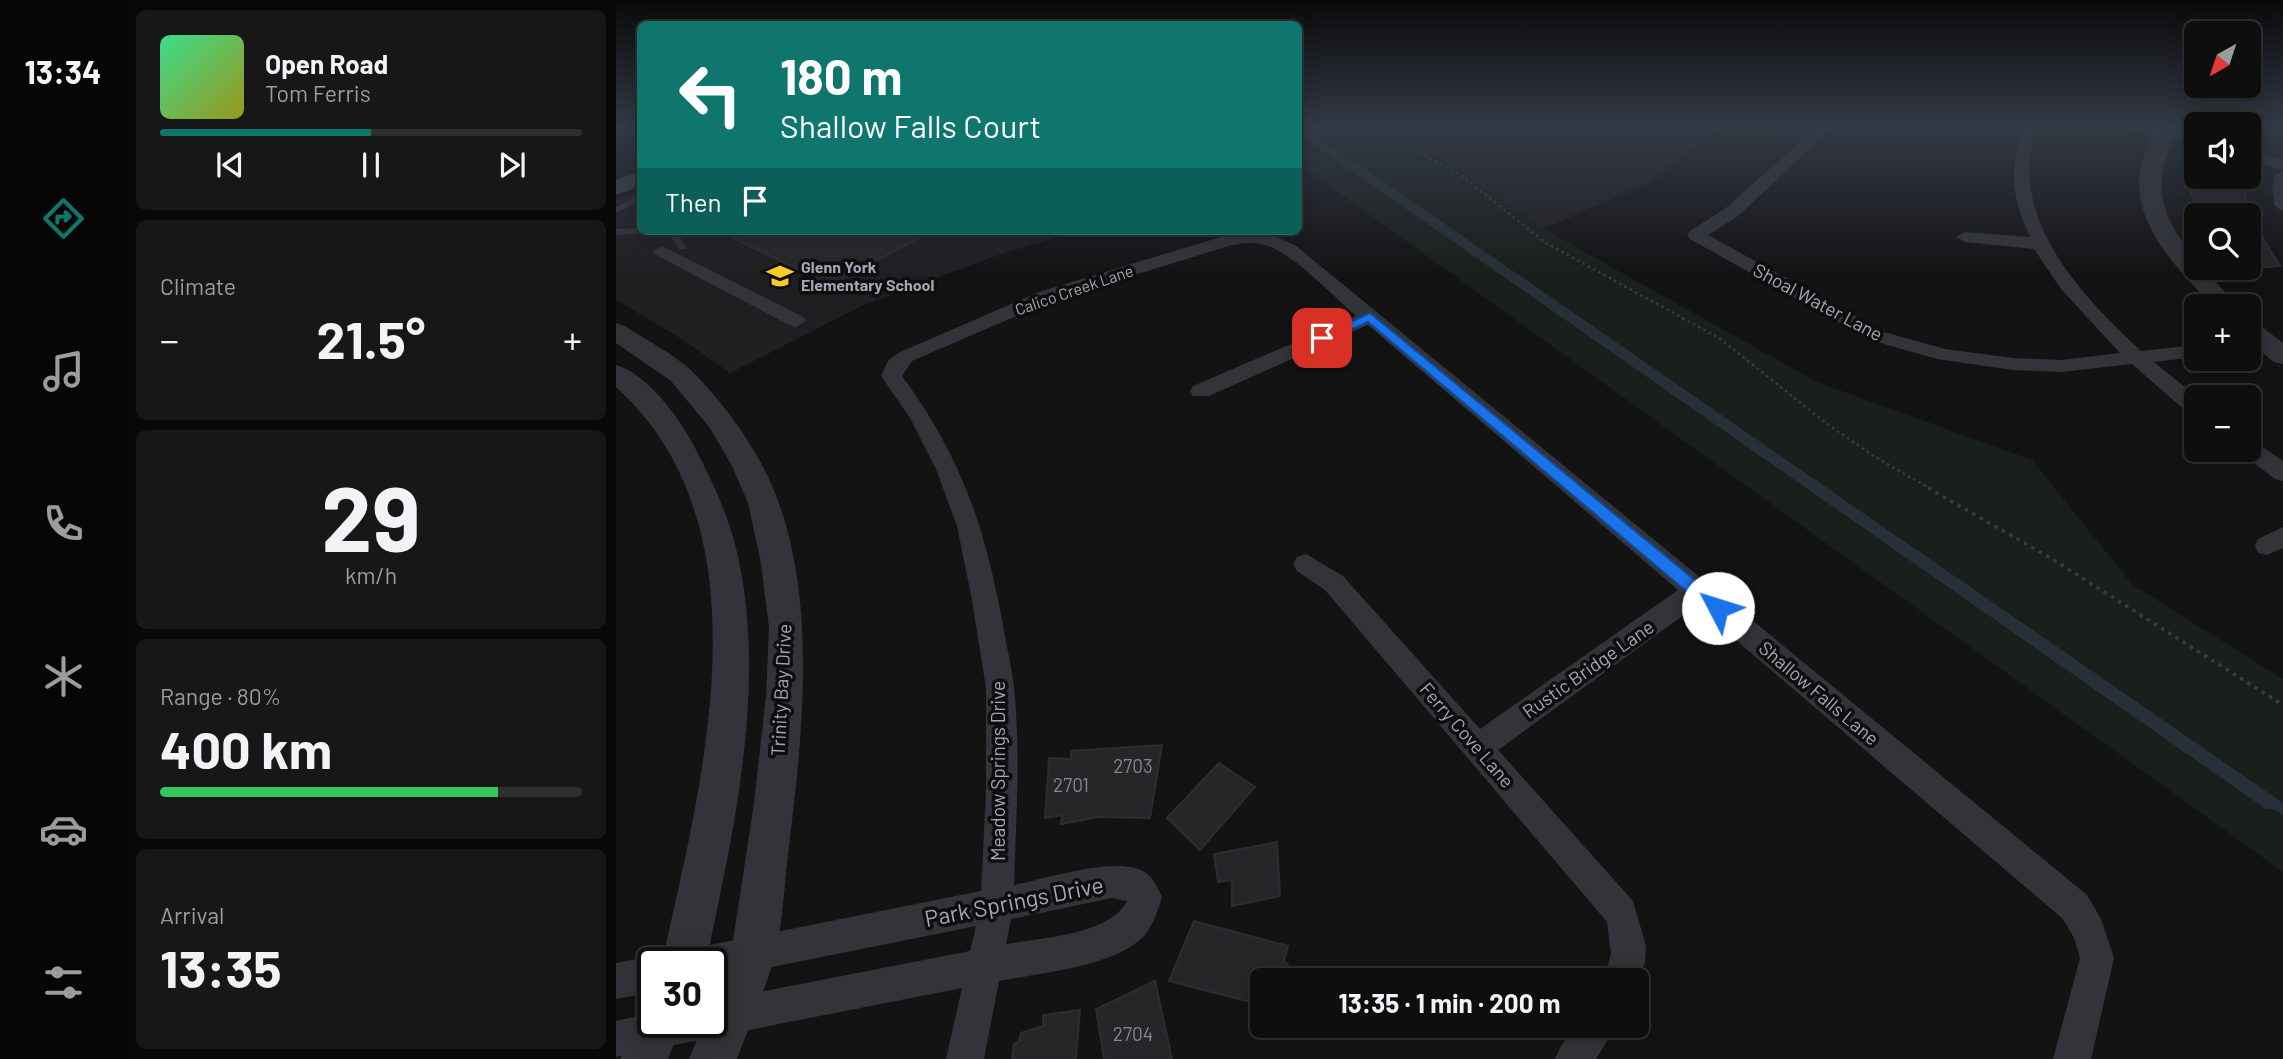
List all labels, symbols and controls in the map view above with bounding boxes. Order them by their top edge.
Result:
north arrow [2184,21,2261,98]
map controls [2184,21,2261,462]
text: 180 m [780,46,903,105]
text: Open Road [265,48,388,79]
icon: left [665,49,756,140]
text: 13:34 [25,52,101,90]
text: Tom Ferris [265,79,371,107]
text: Shallow Falls Court [780,106,1041,144]
button: sound [2184,112,2261,189]
icon: previous [211,146,249,184]
icon: pause [352,146,390,184]
icon: next [493,146,531,184]
icon: arrive [736,182,774,220]
text: Then [665,186,722,217]
icon: directions [39,194,88,243]
button: search [2184,203,2261,280]
place label: Glenn York Elementary School [801,257,935,294]
street label: Shoal Water Lane [1750,258,1887,345]
street label: Calico Creek Lane [1012,260,1135,319]
school or university icon: Glenn York Elementary School [765,261,795,291]
text: Climate [160,272,236,300]
button: + [2184,294,2261,371]
text: 21.5° [317,307,425,369]
pin [1292,308,1352,368]
text: − [160,316,179,362]
text: + [563,316,582,362]
icon: arrive [1303,319,1341,357]
icon: music [39,347,88,396]
button: − [2184,385,2261,462]
text: 29 [321,461,421,570]
icon: phone [39,499,88,548]
text: km/h [345,561,397,589]
position arrow [1681,571,1755,645]
street label: Rustic Bridge Lane [1518,615,1658,723]
street label: Trinity Bay Drive [766,623,795,757]
street label: Shallow Falls Lane [1755,636,1884,749]
icon: climate [39,652,88,701]
street label: Ferry Cove Lane [1415,677,1519,792]
street label: Meadow Springs Drive [986,681,1009,861]
text: Range · 80% [160,682,281,710]
text: 400 km [160,717,332,779]
house number: 2703 [1113,754,1153,777]
house number: 2701 [1053,773,1089,796]
icon: car [39,805,88,854]
street label: Park Springs Drive [922,870,1106,932]
text: Arrival [160,901,224,929]
text: 13:35 [160,936,282,998]
speed limit sign: 30 [637,947,728,1038]
icon: filters [39,958,88,1007]
text: 13:35 · 1 min · 200 m [1339,987,1560,1018]
house number: 2704 [1113,1022,1153,1045]

